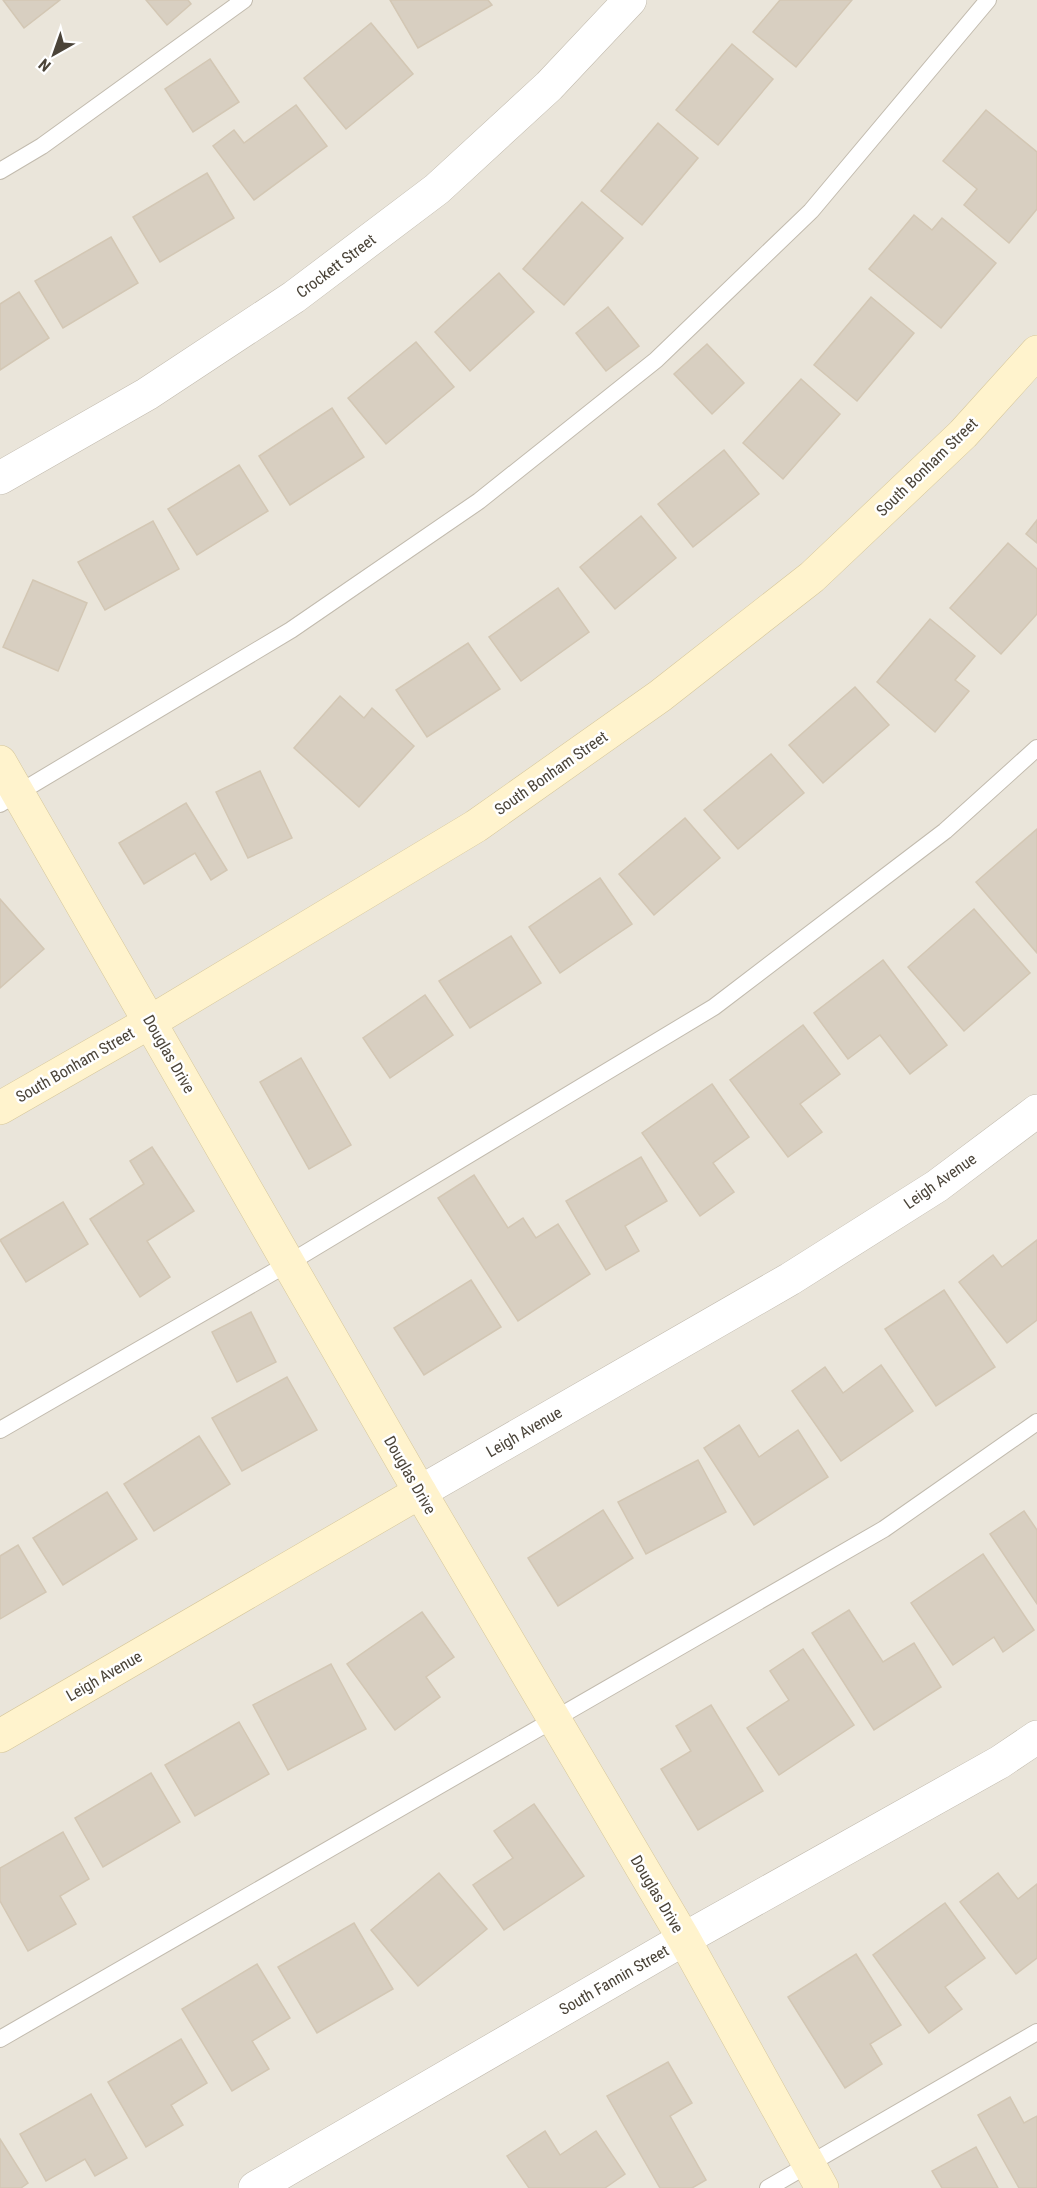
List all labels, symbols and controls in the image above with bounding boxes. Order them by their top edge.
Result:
north arrow [24,24,84,84]
text: N [35,55,55,76]
street label: Crockett Street [293,230,380,302]
street label: South Bonham Street [872,414,982,520]
street label: South Bonham Street [491,727,611,819]
street label: Douglas Drive [139,1012,199,1096]
street label: South Bonham Street [13,1023,138,1107]
street label: Leigh Avenue [900,1149,980,1213]
street label: Leigh Avenue [483,1403,565,1461]
street label: Douglas Drive [380,1433,440,1517]
street label: Leigh Avenue [63,1647,145,1705]
street label: Douglas Drive [626,1852,688,1936]
street label: South Fannin Street [556,1941,672,2019]

